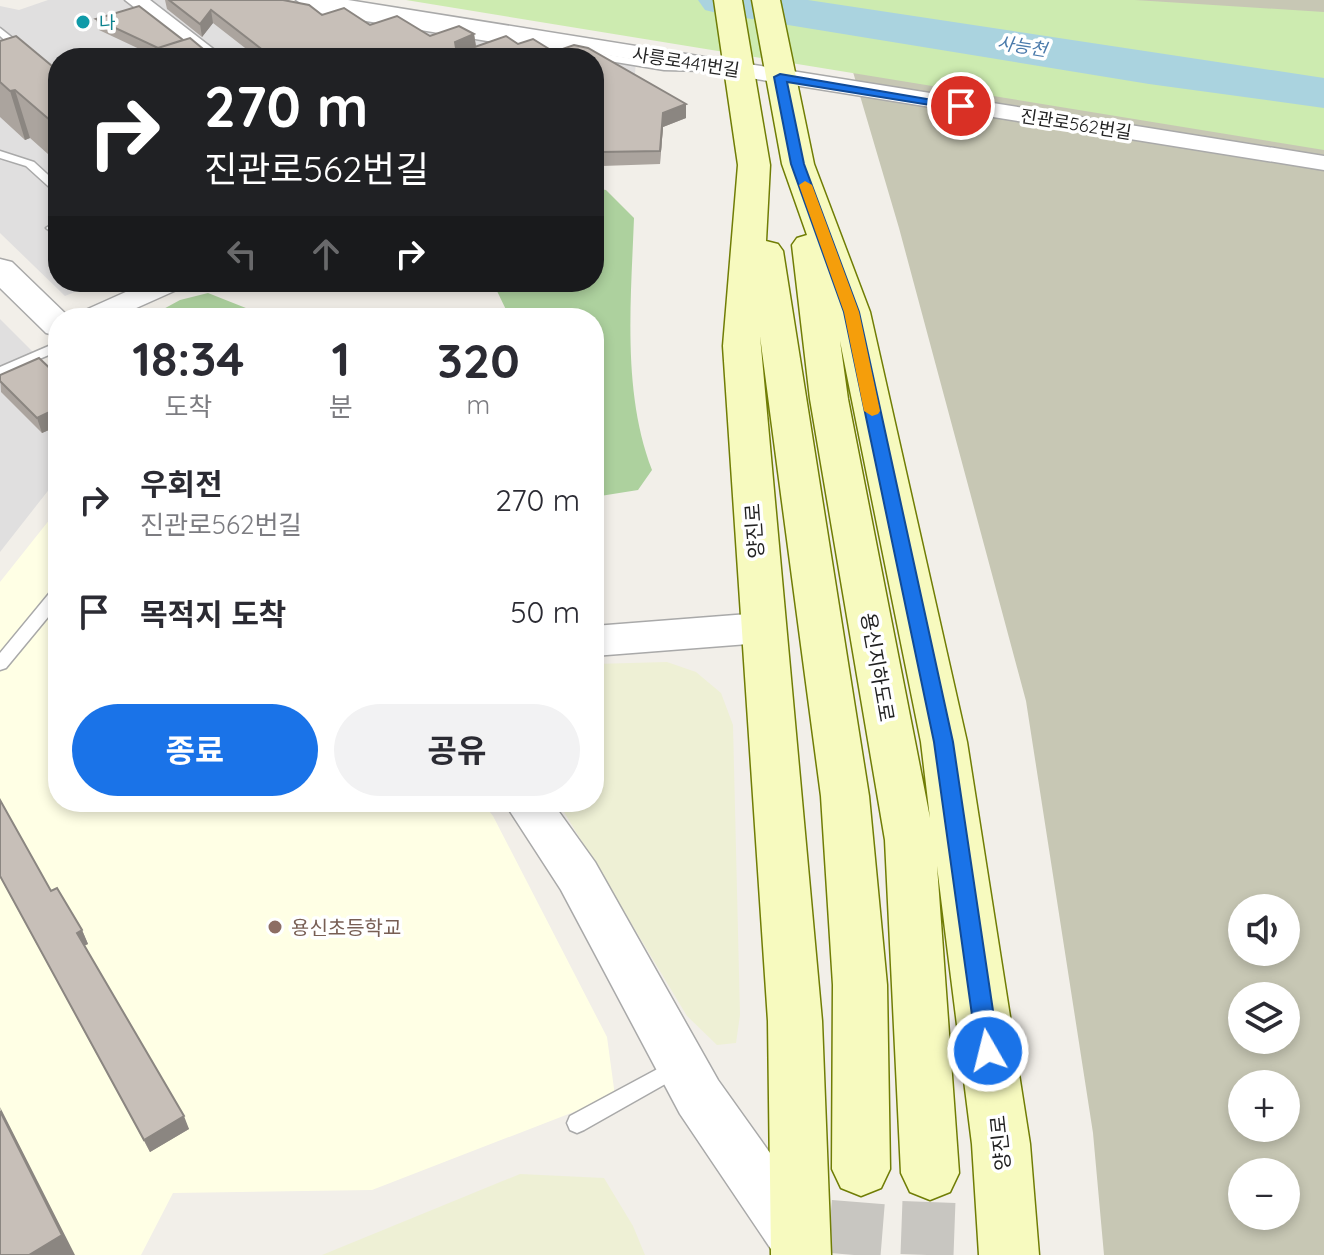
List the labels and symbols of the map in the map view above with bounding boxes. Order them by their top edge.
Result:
place label: 나 [99,11,116,34]
marker: 나 [74,13,92,31]
water label: 사능천 [996,31,1051,62]
street label: 사릉로441번길 [631,42,741,82]
pin [927,72,995,140]
street label: 진관로562번길 [1019,104,1133,144]
street label: 양진로 [740,503,768,559]
street label: 용신지하도로 [856,610,900,724]
place label: 용신초등학교 [291,915,401,940]
marker: 용신초등학교 [266,918,284,936]
position arrow [946,1009,1030,1093]
street label: 양진로 [985,1114,1015,1172]

